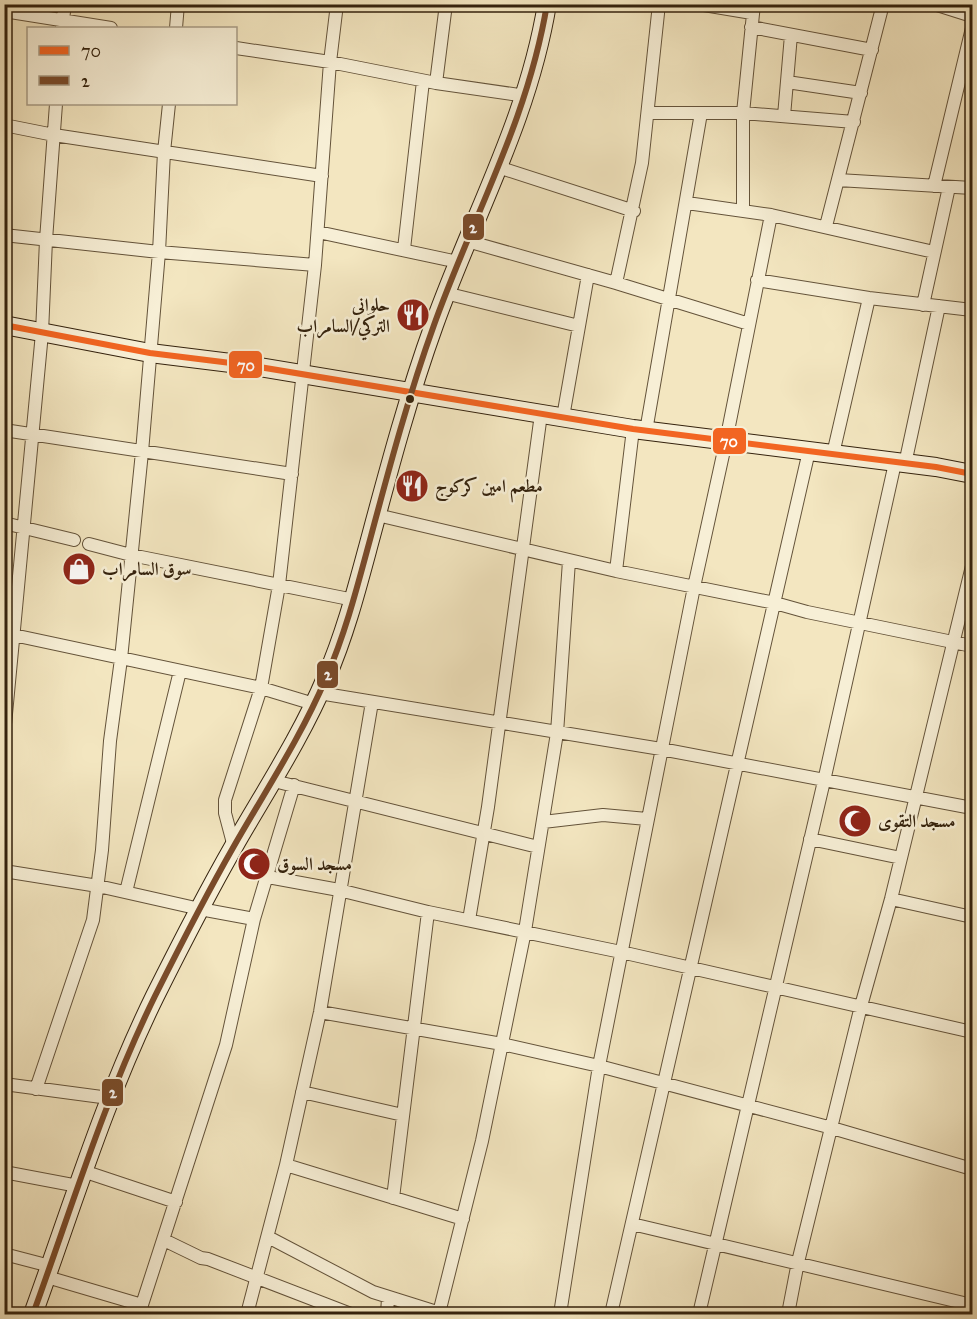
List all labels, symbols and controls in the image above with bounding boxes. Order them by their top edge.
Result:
legend [27,27,237,105]
text: 70 [81,40,101,62]
text: 2 [81,70,90,92]
line badge: 2 [462,213,485,241]
text: 2 [469,218,478,237]
place label: حلواني التركي/السامراب [296,294,390,341]
restaurant icon: حلواني التركي/السامراب [395,297,431,333]
line badge: 70 [228,350,263,379]
text: 70 [237,356,255,375]
unlabelled marker [404,393,416,405]
line badge: 70 [712,427,747,455]
text: 70 [720,432,738,451]
restaurant icon: مطعم امين كركوج [394,468,430,504]
place label: مطعم امين كركوج [435,475,543,503]
shop icon: سوق السامراب [61,551,97,587]
place label: سوق السامراب [102,558,191,582]
line badge: 2 [316,660,339,689]
text: 2 [324,665,333,684]
mosque icon: مسجد التقوى [837,803,873,839]
place label: مسجد التقوى [878,810,955,832]
mosque icon: مسجد السوق [236,846,272,882]
place label: مسجد السوق [277,853,352,875]
line badge: 2 [101,1078,124,1107]
text: 2 [109,1083,118,1102]

